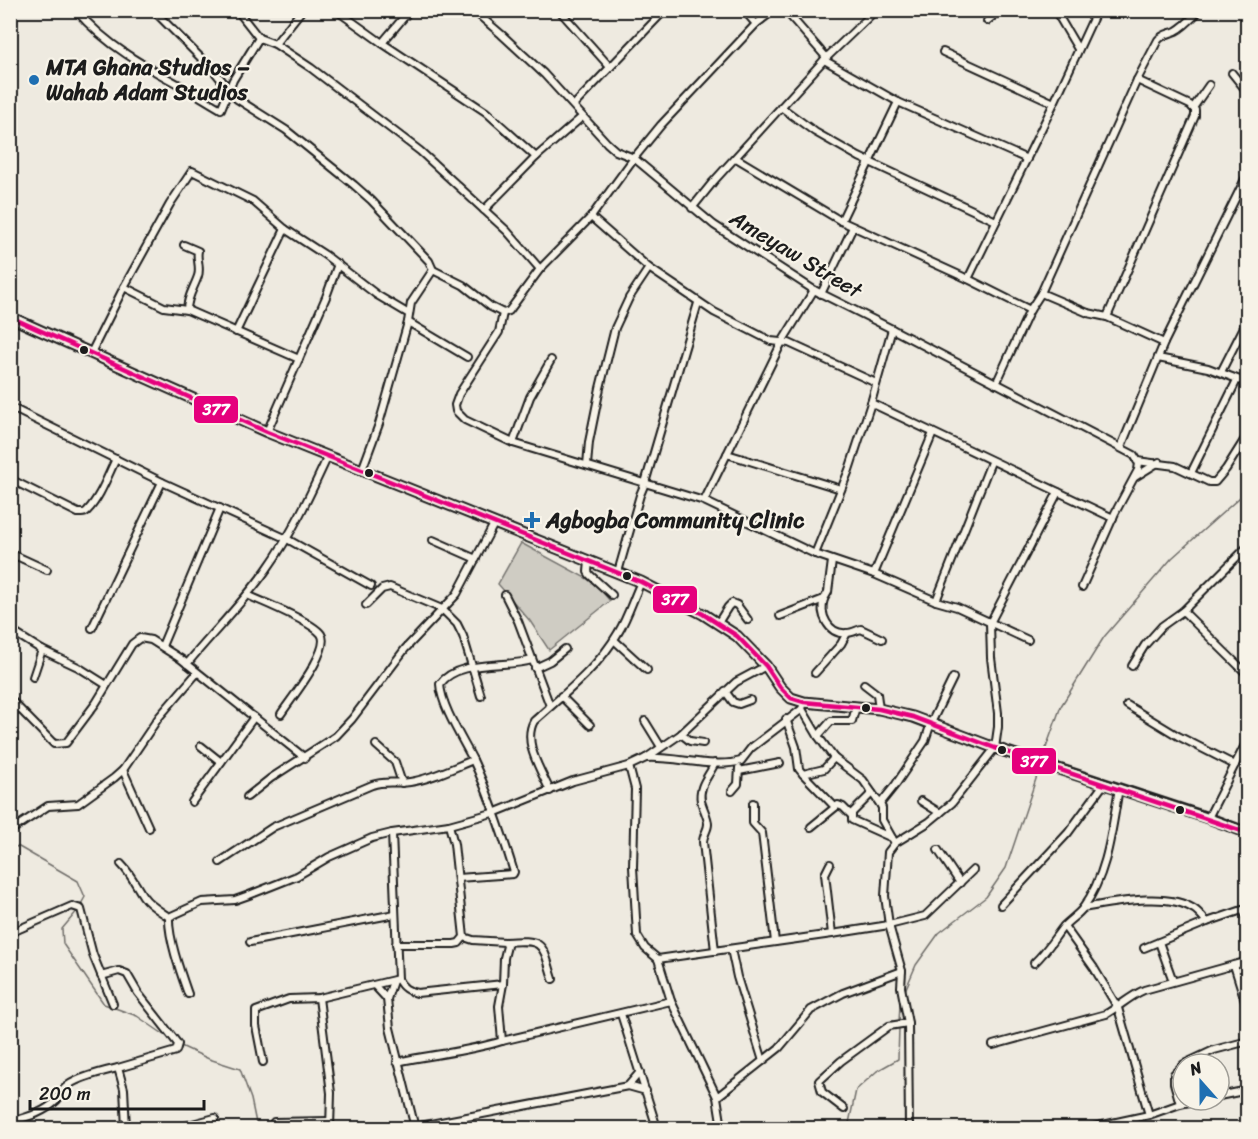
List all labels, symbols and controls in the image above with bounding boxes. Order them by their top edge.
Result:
place label: MTA Ghana Studios – Wahab Adam Studios [45,48,250,112]
marker: MTA Ghana Studios – Wahab Adam Studios [27,73,41,87]
street label: Ameyaw Street [721,198,871,310]
unlabelled marker [78,344,90,356]
line badge: 377 [193,395,239,424]
text: 377 [201,395,231,424]
unlabelled marker [363,467,375,479]
place label: Agbogba Community Clinic [545,501,805,540]
marker: Agbogba Community Clinic [523,511,541,529]
unlabelled marker [621,570,633,582]
line badge: 377 [652,585,698,614]
text: 377 [660,585,690,614]
unlabelled marker [860,702,872,714]
unlabelled marker [996,744,1008,756]
line badge: 377 [1011,747,1057,775]
text: 377 [1019,747,1049,776]
unlabelled marker [1174,804,1186,816]
north arrow [1171,1052,1231,1112]
text: N [1184,1053,1207,1084]
scale bar [30,1073,204,1111]
text: 200 m [39,1078,91,1110]

